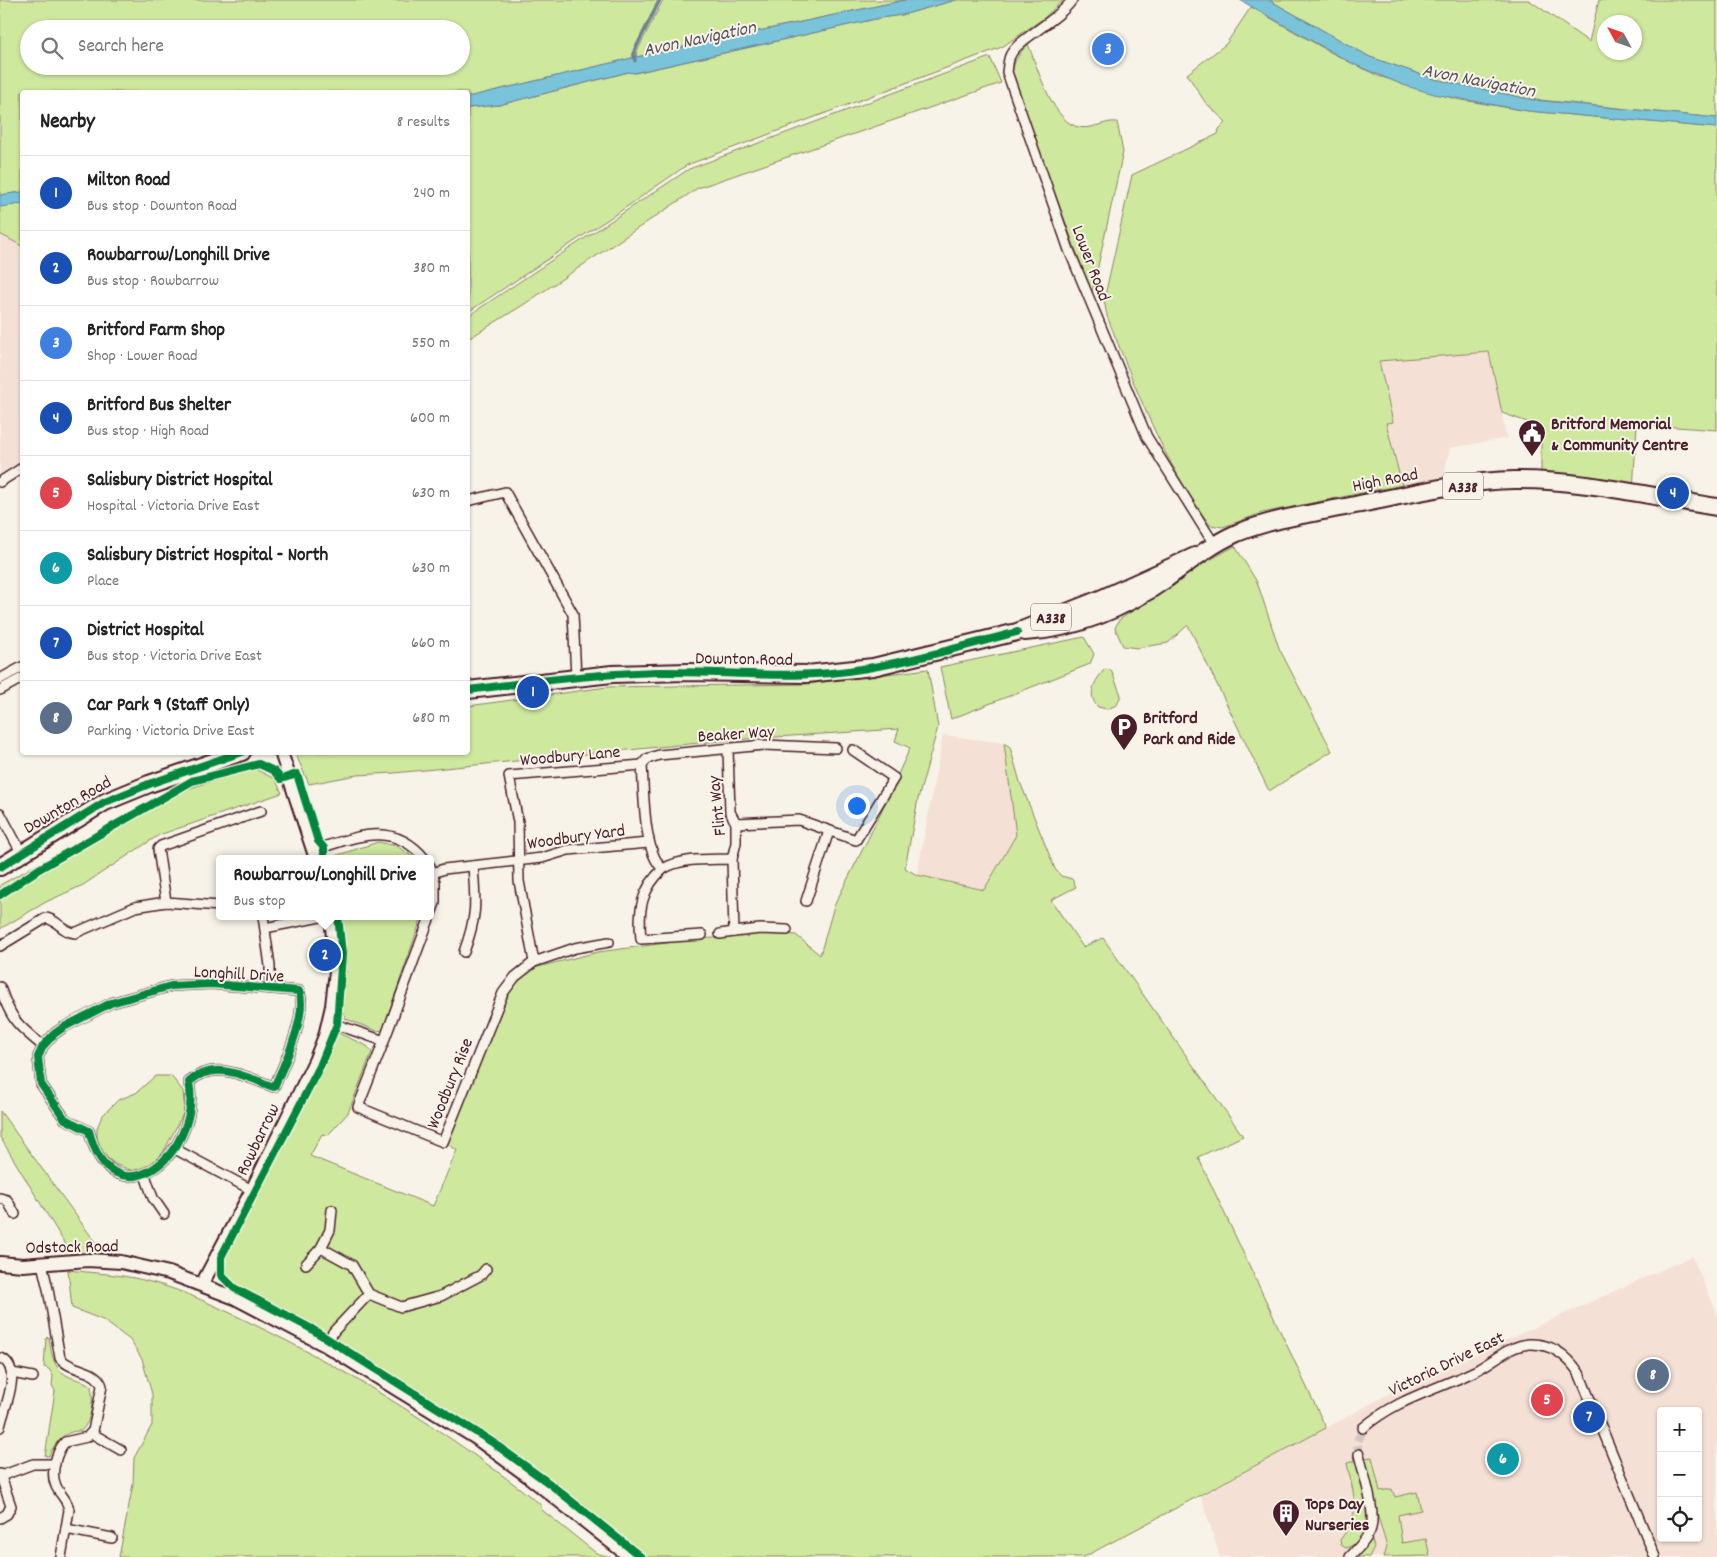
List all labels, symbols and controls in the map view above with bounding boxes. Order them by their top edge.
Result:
water label: Avon Navigation [641,15,760,66]
north arrow [1597,15,1642,60]
search box [20,20,470,75]
pin: 3 [1092,30,1124,68]
icon: search [38,34,66,62]
text: Search here [78,34,164,61]
water label: Avon Navigation [1420,58,1538,107]
text: Nearby [40,108,95,138]
text: 8 results [397,111,450,134]
text: Milton Road [87,168,170,195]
text: 1 [54,182,58,205]
text: 240 m [413,182,450,205]
text: Bus stop · Downton Road [87,195,237,218]
street label: Lower Road [1064,222,1116,305]
text: Rowbarrow/Longhill Drive [87,243,270,270]
text: 2 [53,257,60,280]
text: 380 m [413,257,450,280]
text: Bus stop · Rowbarrow [87,270,219,293]
text: Britford Farm Shop [87,318,225,345]
text: 3 [52,332,60,355]
text: 550 m [412,332,450,355]
text: Shop · Lower Road [87,345,197,368]
text: Britford Bus Shelter [87,393,231,420]
text: 4 [53,407,59,430]
text: 600 m [410,407,450,430]
place label: Britford Memorial & Community Centre [1551,413,1689,459]
public building icon: Britford Memorial & Community Centre [1517,418,1547,457]
text: Bus stop · High Road [87,420,209,443]
street label: High Road [1350,463,1420,500]
text: Salisbury District Hospital [87,468,272,495]
road number: A338 [1443,472,1483,500]
pin: 4 [1657,474,1689,512]
text: 5 [52,482,60,505]
text: 630 m [412,482,450,505]
text: Hospital · Victoria Drive East [87,495,260,518]
text: Salisbury District Hospital - North [87,543,328,570]
text: 6 [52,557,60,580]
text: 630 m [412,557,450,580]
text: Place [87,570,119,593]
road number: A338 [1031,604,1071,630]
text: District Hospital [87,618,204,645]
text: 7 [53,632,59,655]
text: 660 m [411,632,450,655]
text: Bus stop · Victoria Drive East [87,645,262,668]
street label: Downton Road [695,647,793,674]
pin: 1 [517,673,549,711]
text: Car Park 9 (Staff Only) [87,693,249,720]
text: 8 [53,707,59,730]
text: 680 m [412,707,450,730]
place label: Britford Park and Ride [1143,707,1236,753]
parking icon: Britford Park and Ride [1109,712,1139,751]
text: Parking · Victoria Drive East [87,720,255,743]
street label: Beaker Way [697,720,776,751]
street label: Woodbury Lane [519,741,621,774]
street label: Downton Road [20,771,117,841]
street label: Flint Way [703,774,734,837]
your location [844,793,870,819]
street label: Woodbury Yard [526,819,627,858]
popup [216,855,434,920]
text: Rowbarrow/Longhill Drive [234,863,416,890]
text: Bus stop [234,890,286,913]
pin: 2 [309,936,341,974]
street label: Longhill Drive [193,961,285,990]
street label: Woodbury Rise [422,1035,481,1133]
street label: Rowbarrow [231,1100,287,1180]
street label: Odstock Road [25,1235,119,1262]
street label: Victoria Drive East [1385,1326,1510,1404]
pin: 8 [1637,1356,1669,1394]
pin: 5 [1531,1381,1563,1419]
pin: 7 [1573,1398,1605,1436]
map controls [1657,1407,1702,1542]
button: + [1657,1407,1702,1452]
pin: 6 [1487,1440,1519,1478]
button: − [1657,1452,1702,1497]
place label: Tops Day Nurseries [1305,1493,1370,1539]
button: locate [1657,1497,1702,1542]
building icon: Tops Day Nurseries [1271,1498,1301,1537]

